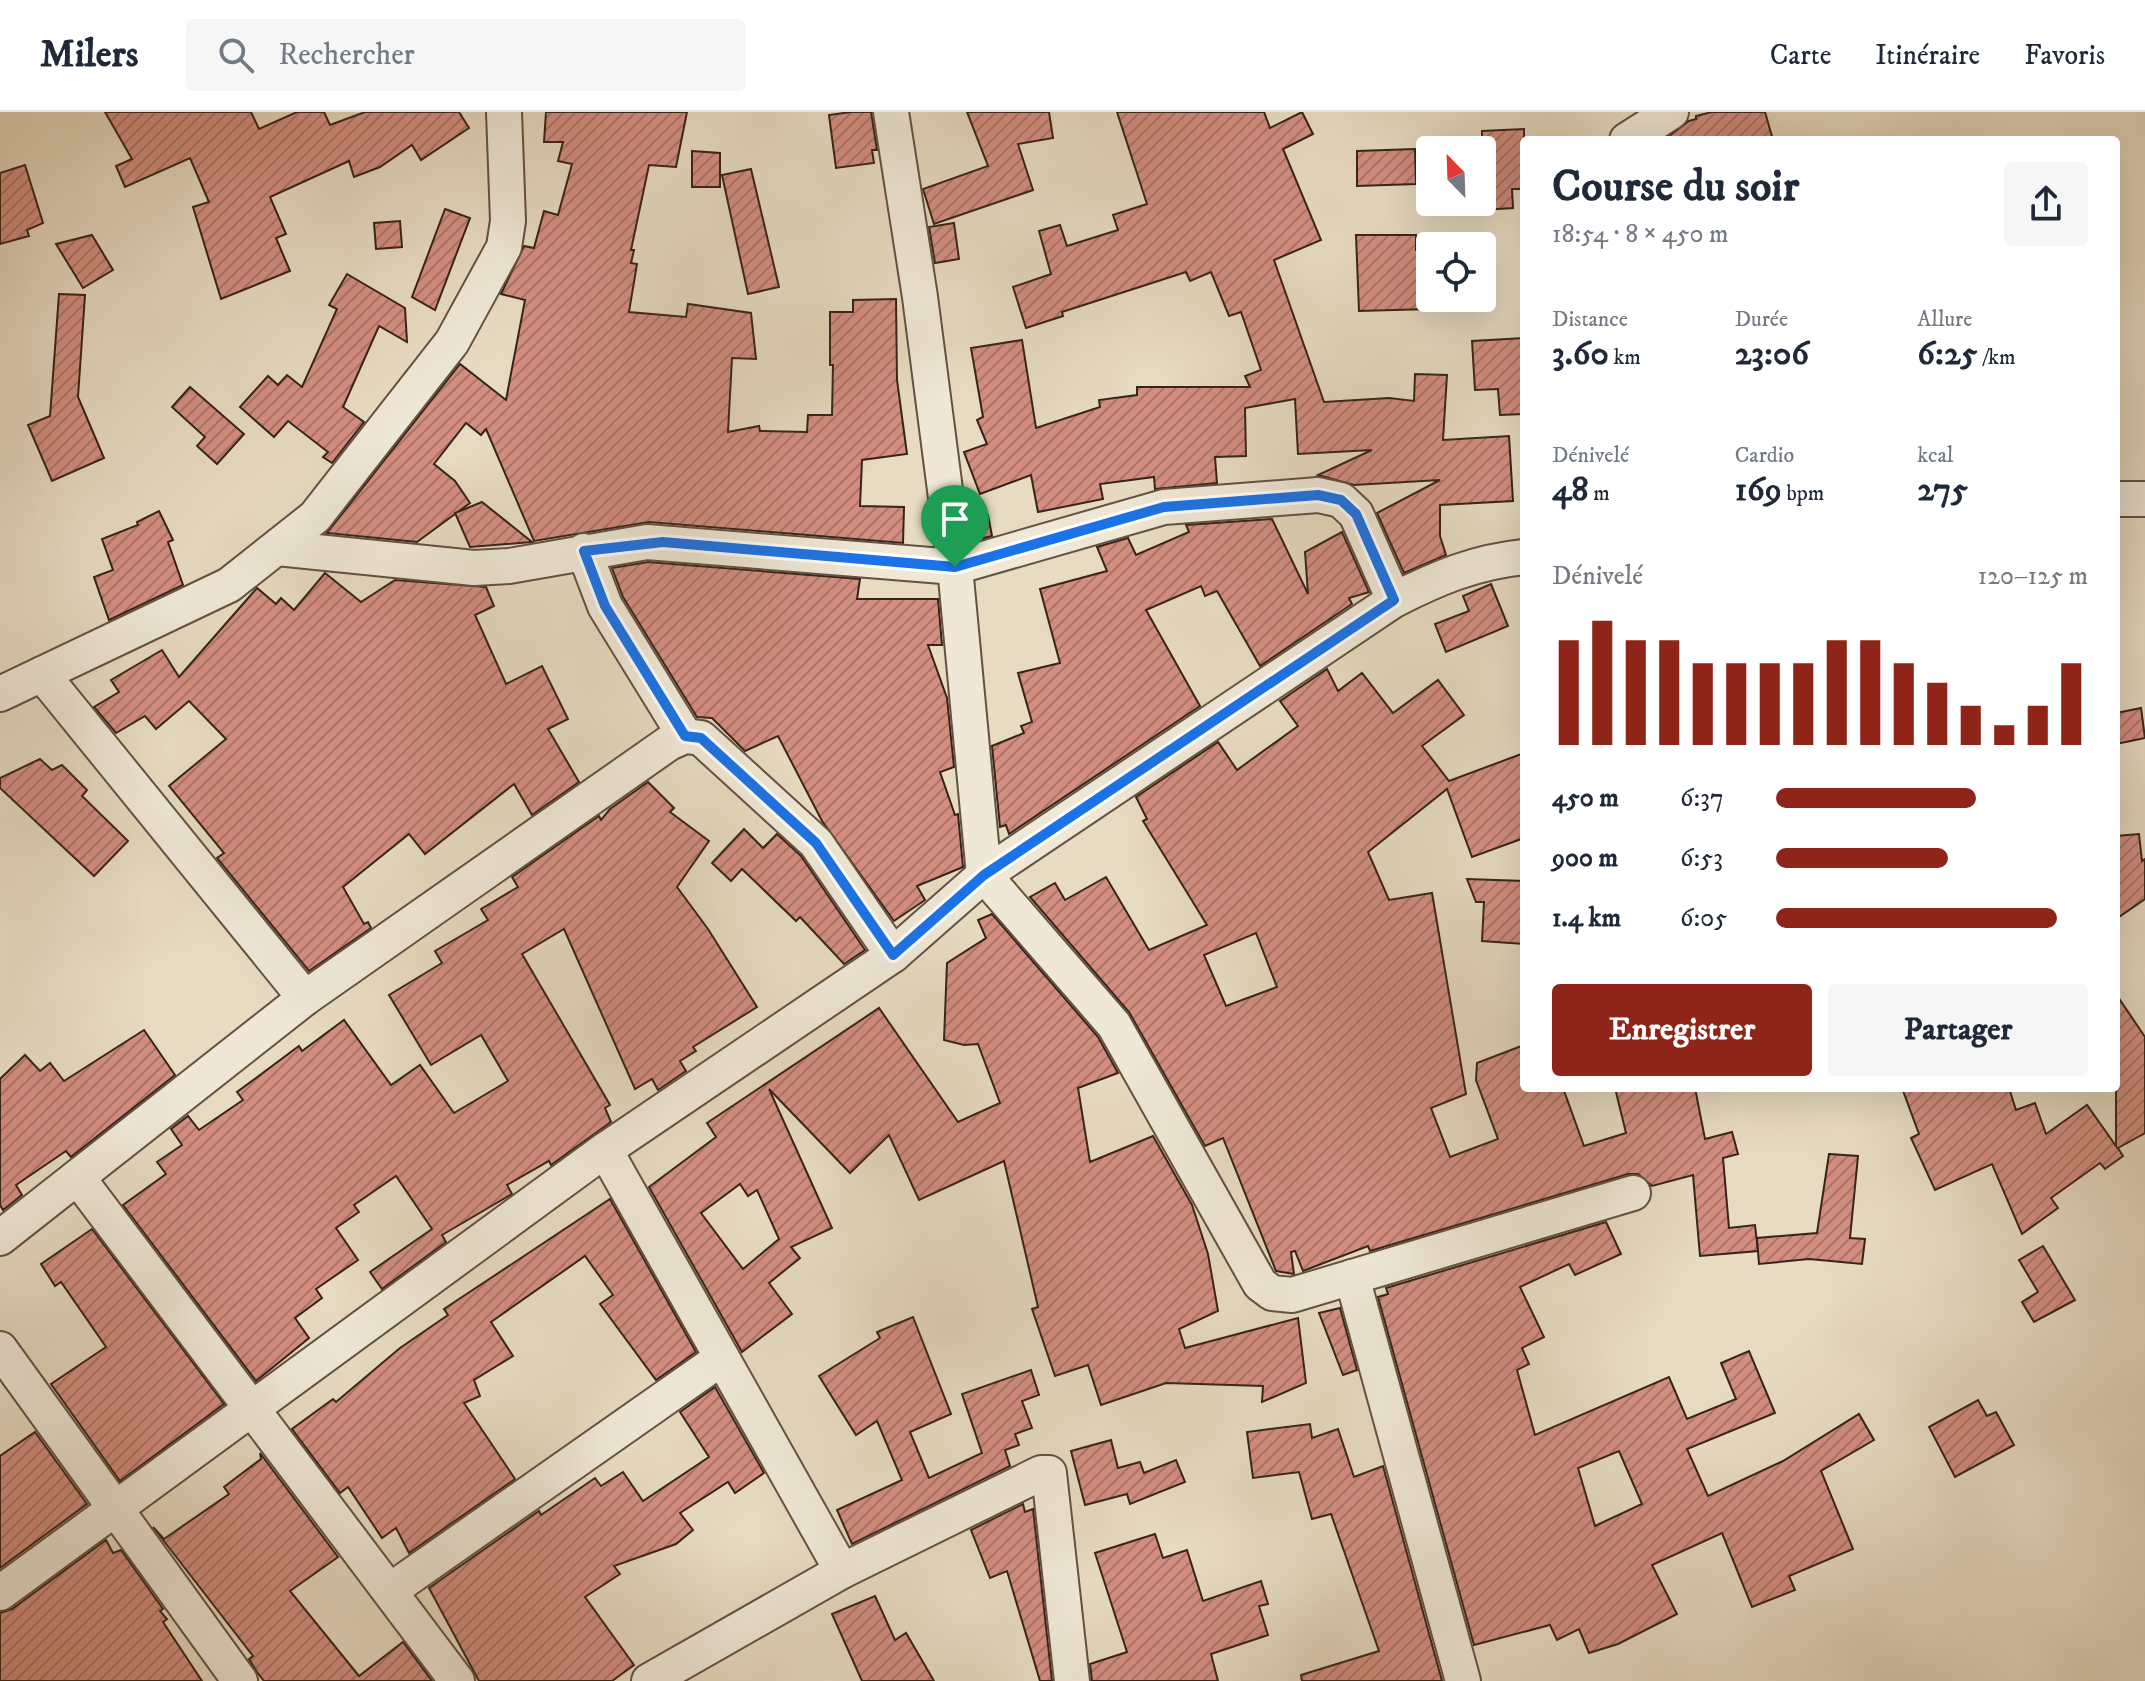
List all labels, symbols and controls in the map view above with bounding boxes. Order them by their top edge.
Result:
search box [186,19,746,91]
text: Milers [40,31,138,79]
icon: search [214,33,258,77]
text: Rechercher [278,37,415,74]
text: Carte [1770,38,1831,73]
text: Itinéraire [1875,38,1980,73]
text: Favoris [2024,38,2105,73]
north arrow [1416,136,1496,216]
map controls [1416,136,1496,312]
text: Course du soir [1552,160,1799,215]
button: share [2004,162,2088,246]
text: 18:54 · 8 × 450 m [1552,218,1729,251]
button: locate [1416,232,1496,312]
text: Distance [1552,306,1628,333]
text: Durée [1735,306,1788,333]
text: Allure [1917,306,1972,333]
text: 3.60 [1552,333,1609,375]
text: 23:06 [1735,333,1809,375]
text: 6:25 [1917,333,1977,375]
text: km [1609,344,1641,371]
text: /km [1977,344,2015,371]
text: Dénivelé [1552,442,1629,469]
text: Cardio [1735,442,1794,469]
text: kcal [1917,442,1953,469]
text: 48 [1552,469,1589,511]
text: 169 [1735,469,1782,511]
text: 275 [1917,469,1968,511]
text: m [1589,480,1610,507]
text: bpm [1782,480,1824,507]
pin [921,485,989,567]
icon: arrive [933,497,977,541]
text: Dénivelé [1552,560,1643,593]
text: 120–125 m [1978,560,2088,593]
text: 450 m [1552,782,1619,815]
text: 6:37 [1680,782,1724,815]
text: 900 m [1552,842,1618,875]
text: 6:53 [1680,842,1723,875]
text: 1.4 km [1552,902,1621,935]
text: 6:05 [1680,902,1727,935]
button: Enregistrer [1552,984,1812,1076]
button: Partager [1828,984,2088,1076]

